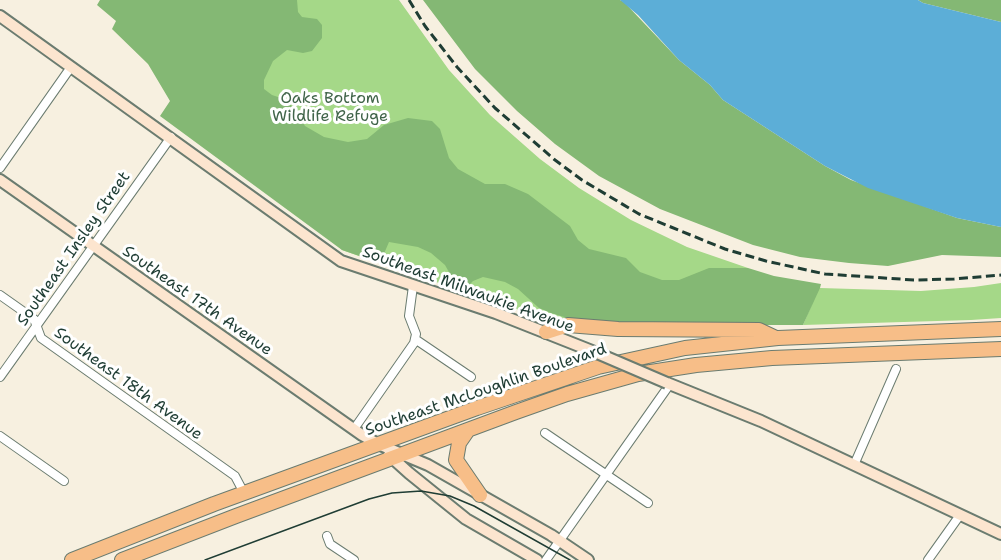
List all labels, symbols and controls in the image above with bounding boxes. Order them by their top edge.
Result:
park label: Oaks Bottom Wildlife Refuge [272,89,388,127]
street label: Southeast Insley Street [13,168,135,330]
street label: Southeast 17th Avenue [118,242,276,360]
street label: Southeast Milwaukie Avenue [360,243,576,337]
street label: Southeast 18th Avenue [50,324,206,444]
street label: Southeast McLoughlin Boulevard [363,340,609,440]

